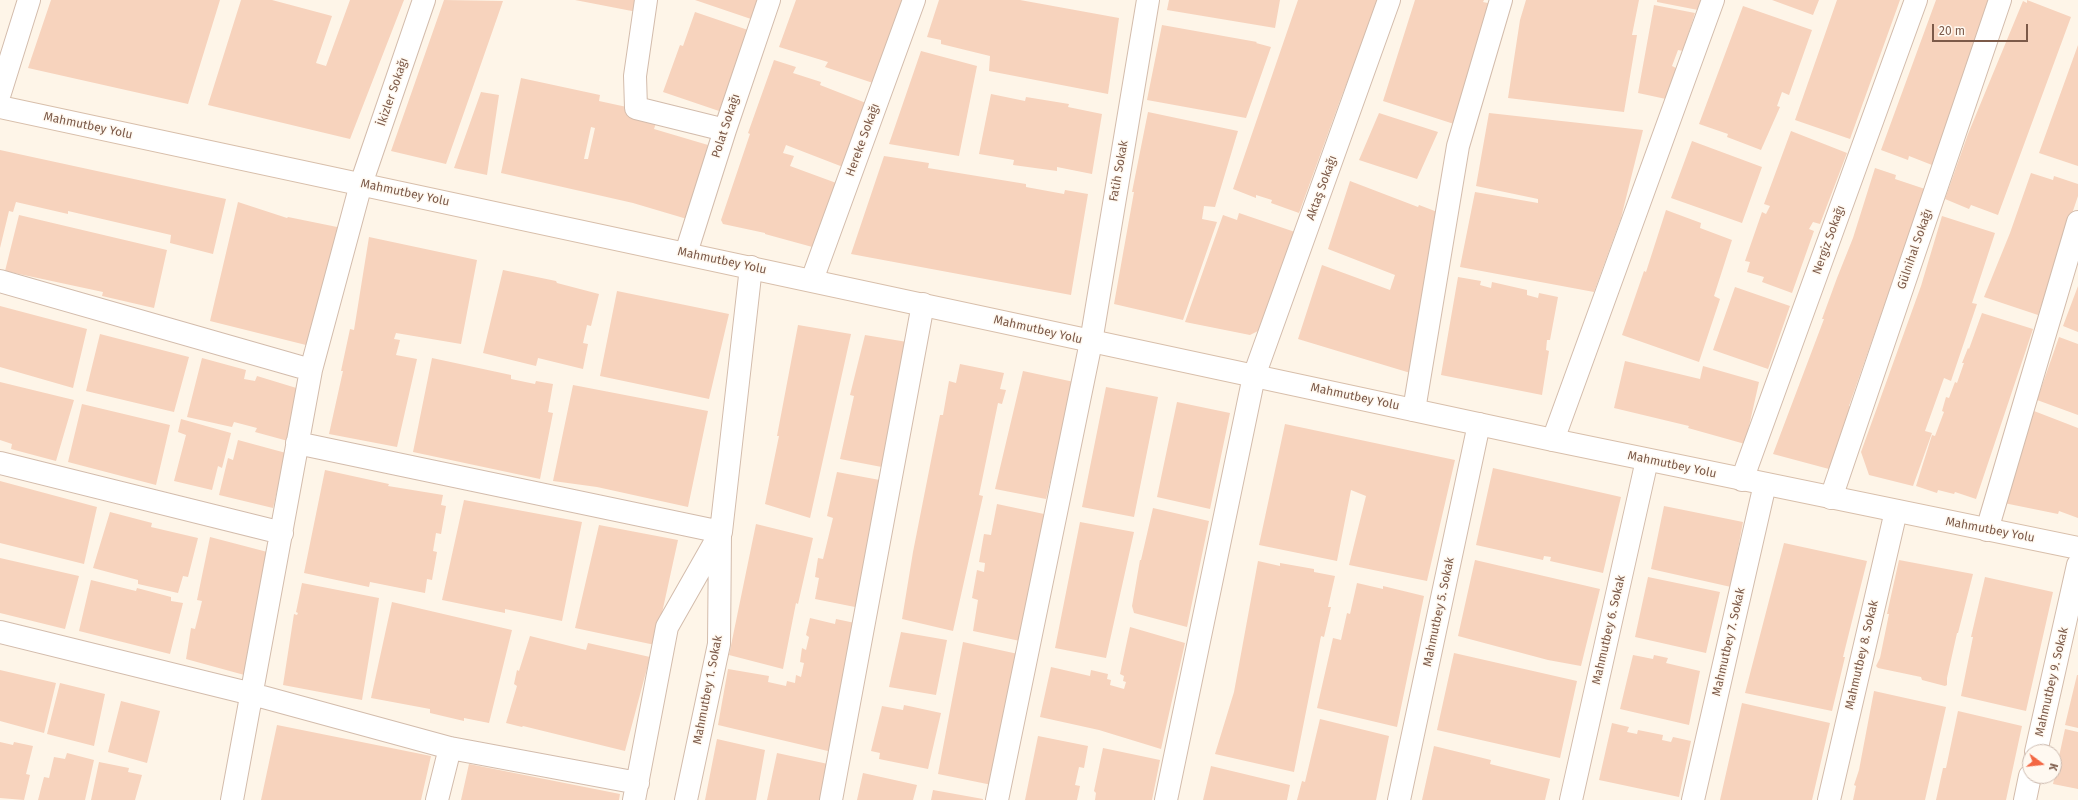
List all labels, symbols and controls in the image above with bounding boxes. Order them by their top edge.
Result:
scale bar [1934,16,2030,42]
text: 20 m [1939,24,1965,38]
street label: İkizler Sokağı [375,56,411,128]
street label: Polat Sokağı [709,92,743,160]
street label: Hereke Sokağı [843,101,883,179]
street label: Mahmutbey Yolu [42,110,134,142]
street label: Fatih Sokak [1107,139,1131,203]
street label: Aktaş Sokağı [1304,154,1340,222]
street label: Mahmutbey Yolu [359,177,451,209]
street label: Nergiz Sokağı [1810,203,1848,277]
street label: Gülnihal Sokağı [1894,207,1936,291]
street label: Mahmutbey Yolu [676,245,768,277]
street label: Mahmutbey Yolu [992,313,1084,347]
street label: Mahmutbey Yolu [1309,381,1401,413]
street label: Mahmutbey Yolu [1626,449,1718,481]
street label: Mahmutbey Yolu [1944,514,2036,546]
street label: Mahmutbey 5. Sokak [1420,556,1458,668]
street label: Mahmutbey 6. Sokak [1589,574,1629,686]
street label: Mahmutbey 7. Sokak [1710,586,1748,698]
street label: Mahmutbey 8. Sokak [1842,599,1882,711]
street label: Mahmutbey 9. Sokak [2032,626,2072,738]
street label: Mahmutbey 1. Sokak [690,634,726,746]
north arrow [2022,744,2062,784]
text: K [2046,762,2060,772]

